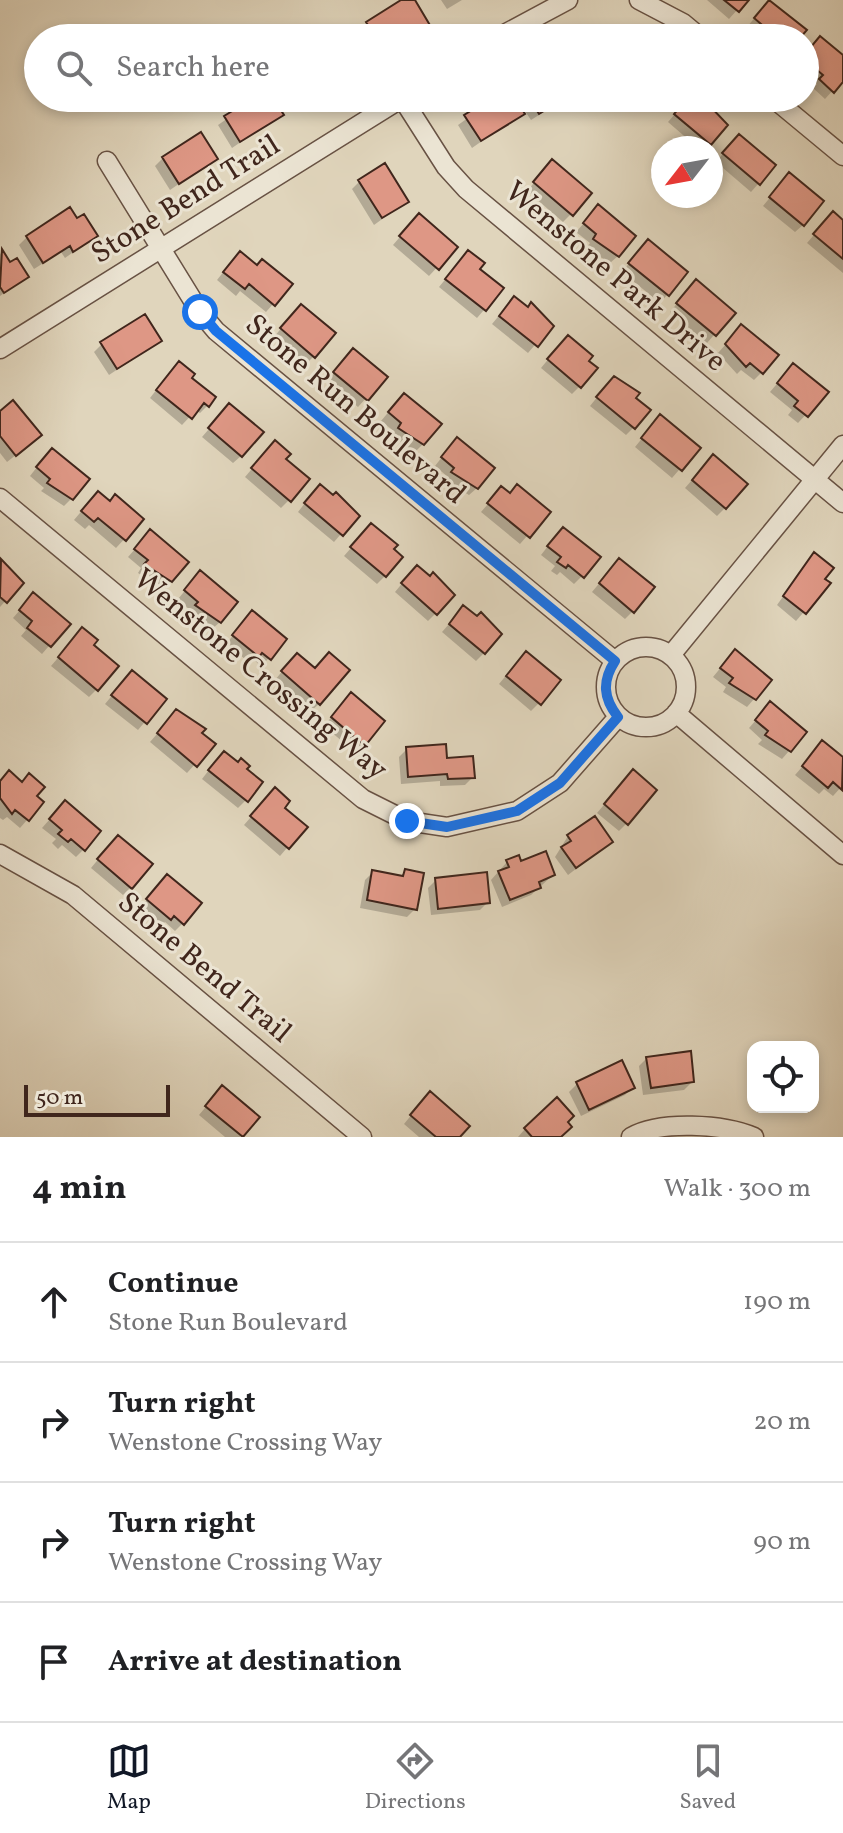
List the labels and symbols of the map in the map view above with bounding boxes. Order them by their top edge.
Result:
street label: Stone Bend Trail [83,125,289,275]
north arrow [651,136,723,208]
street label: Wenstone Park Drive [495,172,735,382]
route start [182,294,218,330]
street label: Stone Run Boulevard [235,305,475,515]
street label: Wenstone Crossing Way [124,559,396,791]
route end [389,803,425,839]
street label: Stone Bend Trail [108,883,300,1053]
scale bar [24,1081,170,1117]

